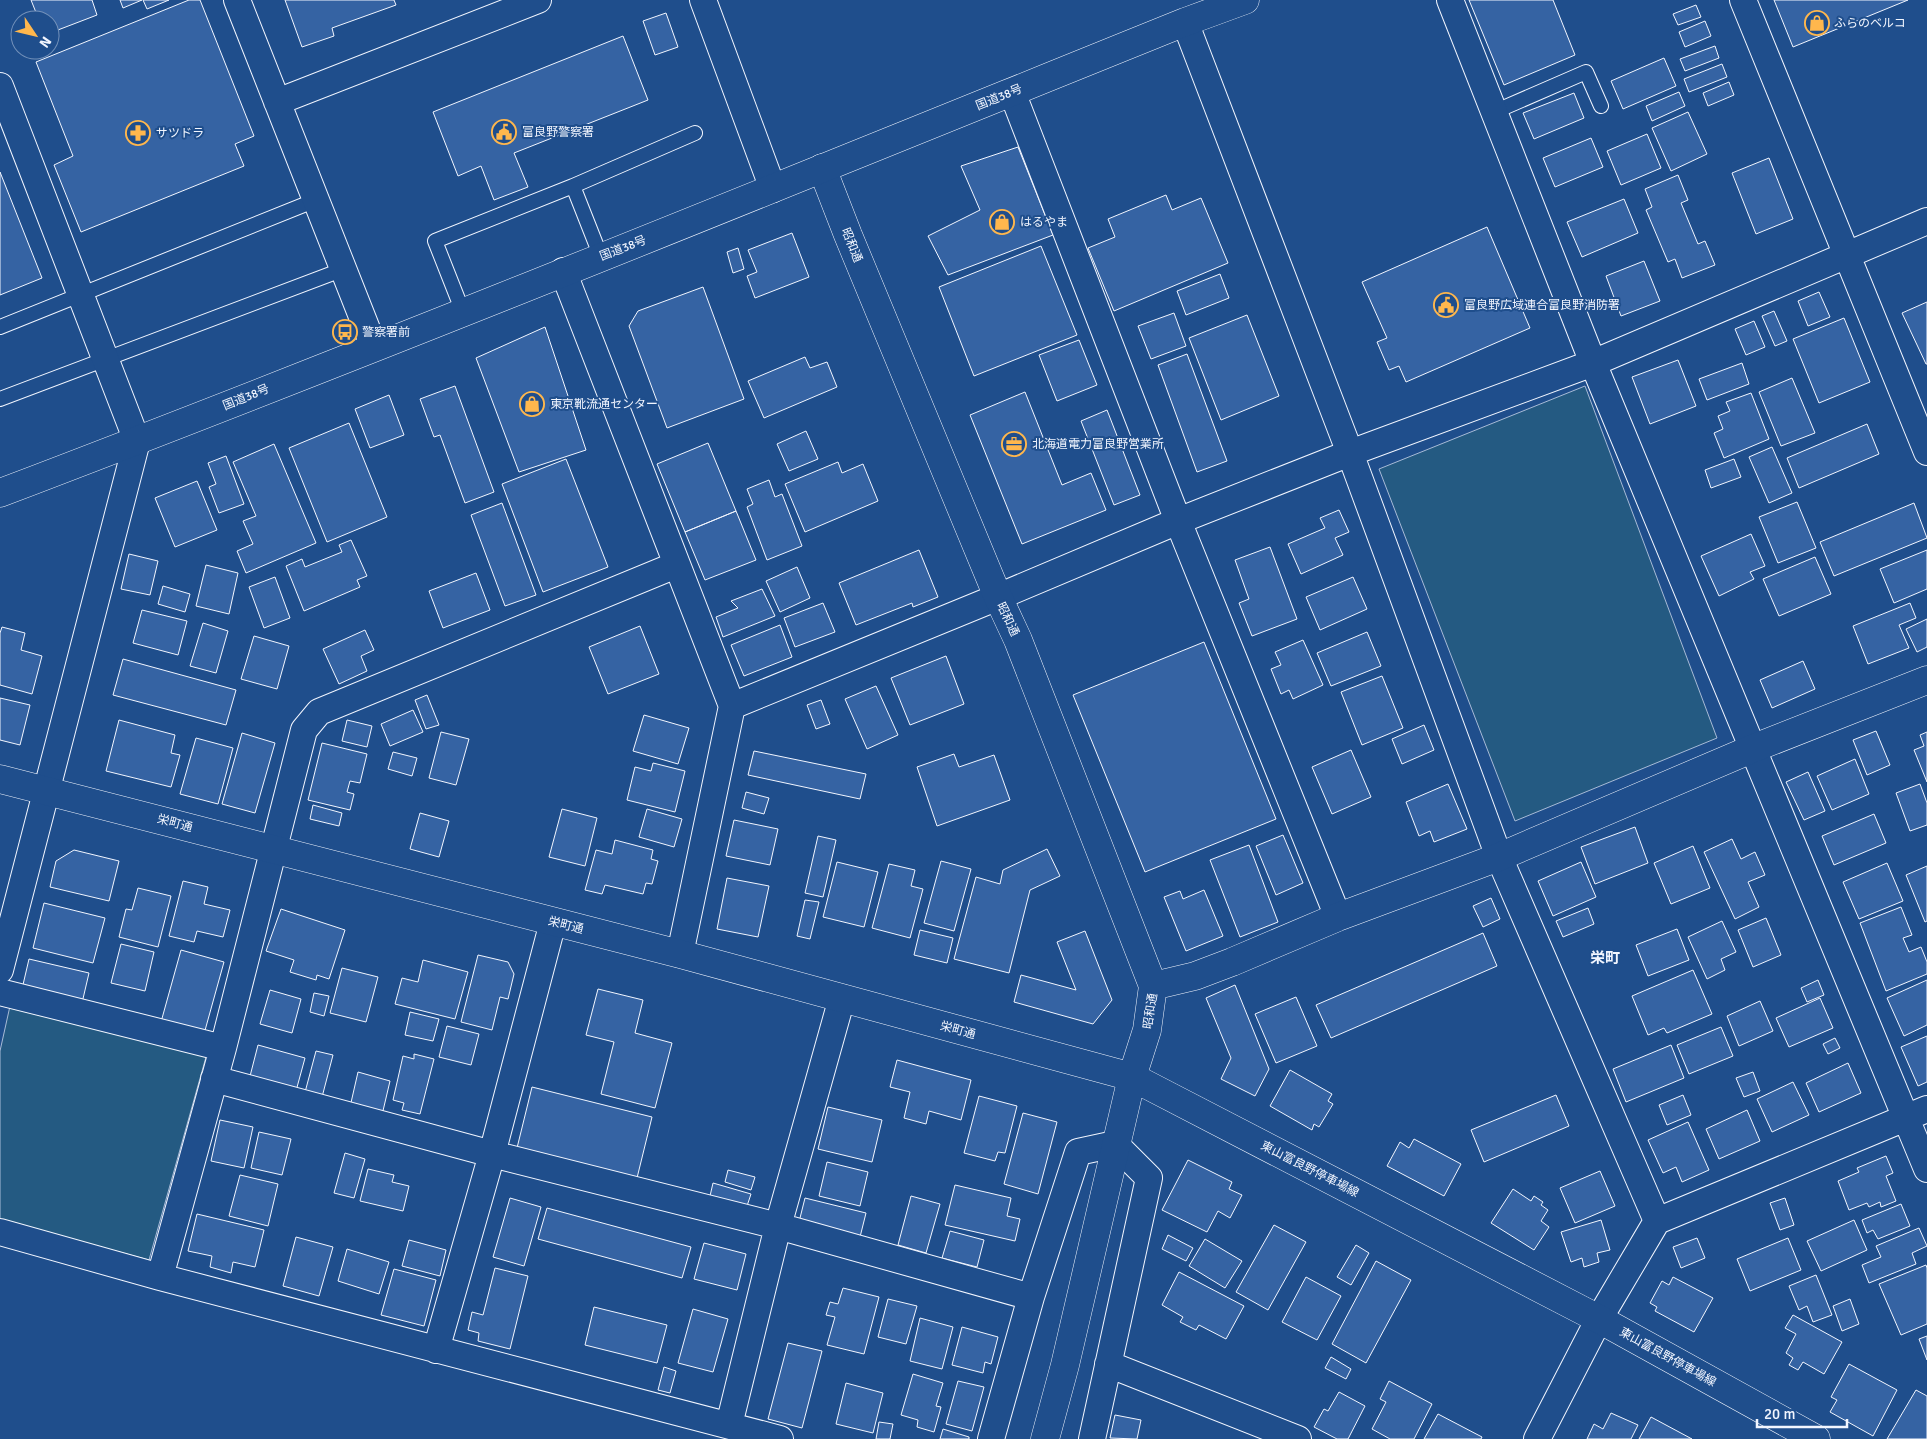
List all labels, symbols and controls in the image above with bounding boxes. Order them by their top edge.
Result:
north arrow [10,10,60,60]
shop icon: ふらのベルコ [1804,10,1830,36]
place label: ふらのベルコ [1834,16,1906,31]
text: N [35,33,55,51]
street label: 国道38号 [974,81,1025,114]
public building icon: 富良野警察署 [491,119,517,145]
pharmacy icon: サツドラ [125,120,151,146]
place label: 富良野警察署 [522,125,594,140]
place label: サツドラ [156,126,204,141]
shop icon: はるやま [989,209,1015,235]
place label: はるやま [1020,215,1068,230]
street label: 昭和通 [838,226,865,265]
street label: 国道38号 [598,233,649,264]
public building icon: 富良野広域連合富良野消防署 [1433,292,1459,318]
place label: 富良野広域連合富良野消防署 [1464,298,1620,313]
bus stop icon: 警察署前 [332,319,358,345]
place label: 警察署前 [362,325,410,340]
street label: 国道38号 [221,381,272,414]
shop icon: 東京靴流通センター [519,391,545,417]
place label: 東京靴流通センター [550,397,658,412]
office icon: 北海道電力富良野営業所 [1001,431,1027,457]
place label: 北海道電力富良野営業所 [1032,437,1164,452]
street label: 昭和通 [993,600,1022,639]
street label: 栄町通 [156,812,194,835]
street label: 栄町通 [547,914,585,937]
district label: 栄町 [1590,949,1620,967]
street label: 昭和通 [1140,992,1161,1030]
street label: 栄町通 [939,1019,977,1042]
street label: 東山富良野停車場線 [1258,1138,1361,1201]
street label: 東山富良野停車場線 [1617,1325,1719,1390]
scale bar [1757,1396,1847,1428]
text: 20 m [1764,1405,1795,1423]

